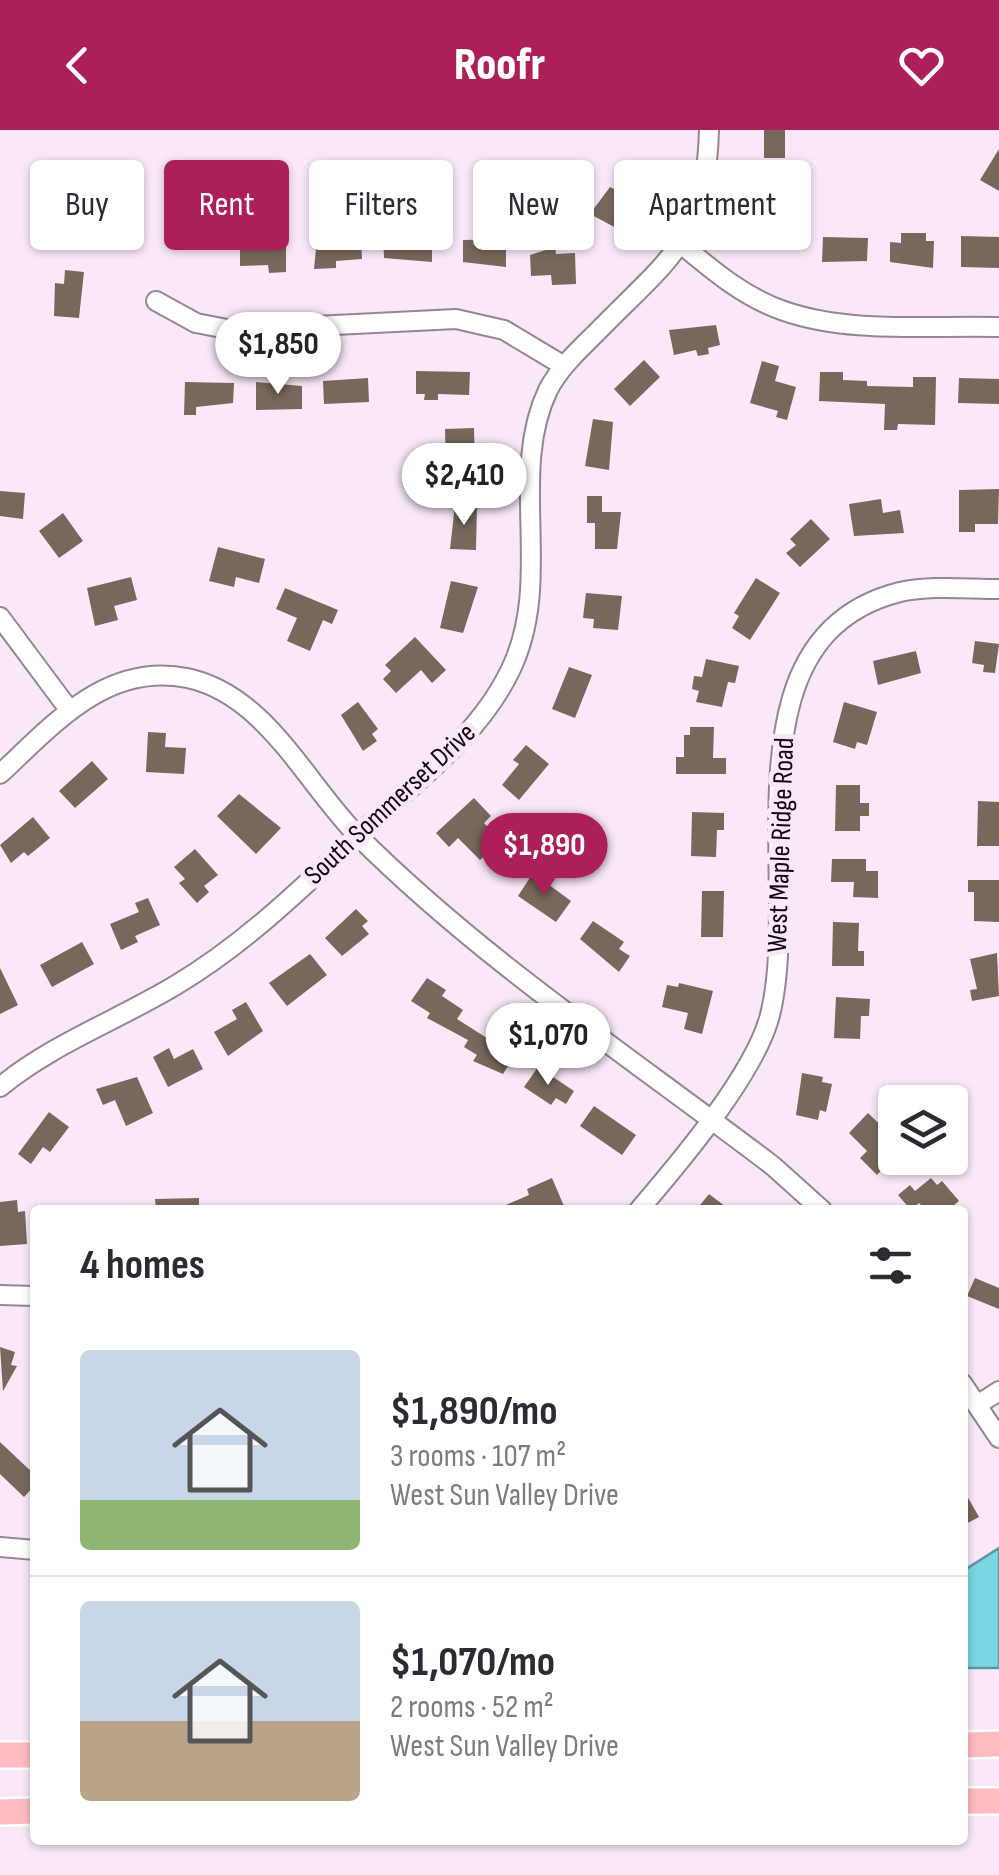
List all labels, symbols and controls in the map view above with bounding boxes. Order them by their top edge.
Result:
icon: back [50,38,105,93]
text: Roofr [454,38,545,93]
icon: heart [894,38,949,93]
chip: Buy [30,160,144,250]
chip: Rent [164,160,289,250]
chip: Filters [309,160,453,250]
chip: New [473,160,594,250]
chip: Apartment [614,160,811,250]
pin: $1,850 [197,312,359,397]
text: $1,850 [237,325,319,364]
pin: $2,410 [383,443,545,528]
text: $2,410 [424,456,504,495]
street label: South Sommerset Drive [298,716,482,892]
street label: West Maple Ridge Road [761,737,801,953]
pin: $1,890 [463,813,625,898]
text: $1,890 [503,826,585,865]
pin: $1,070 [467,1003,629,1088]
text: $1,070 [507,1016,589,1055]
map controls [878,1085,968,1175]
button: layers [878,1085,968,1175]
icon: filters [863,1238,918,1293]
text: 4 homes [80,1240,205,1291]
text: $1,890/mo [390,1386,557,1437]
icon: home [160,1390,280,1510]
text: 3 rooms · 107 m² [390,1437,566,1476]
text: West Sun Valley Drive [390,1476,619,1515]
text: $1,070/mo [390,1637,555,1688]
icon: home [160,1641,280,1761]
text: 2 rooms · 52 m² [390,1688,554,1727]
text: West Sun Valley Drive [390,1727,619,1766]

